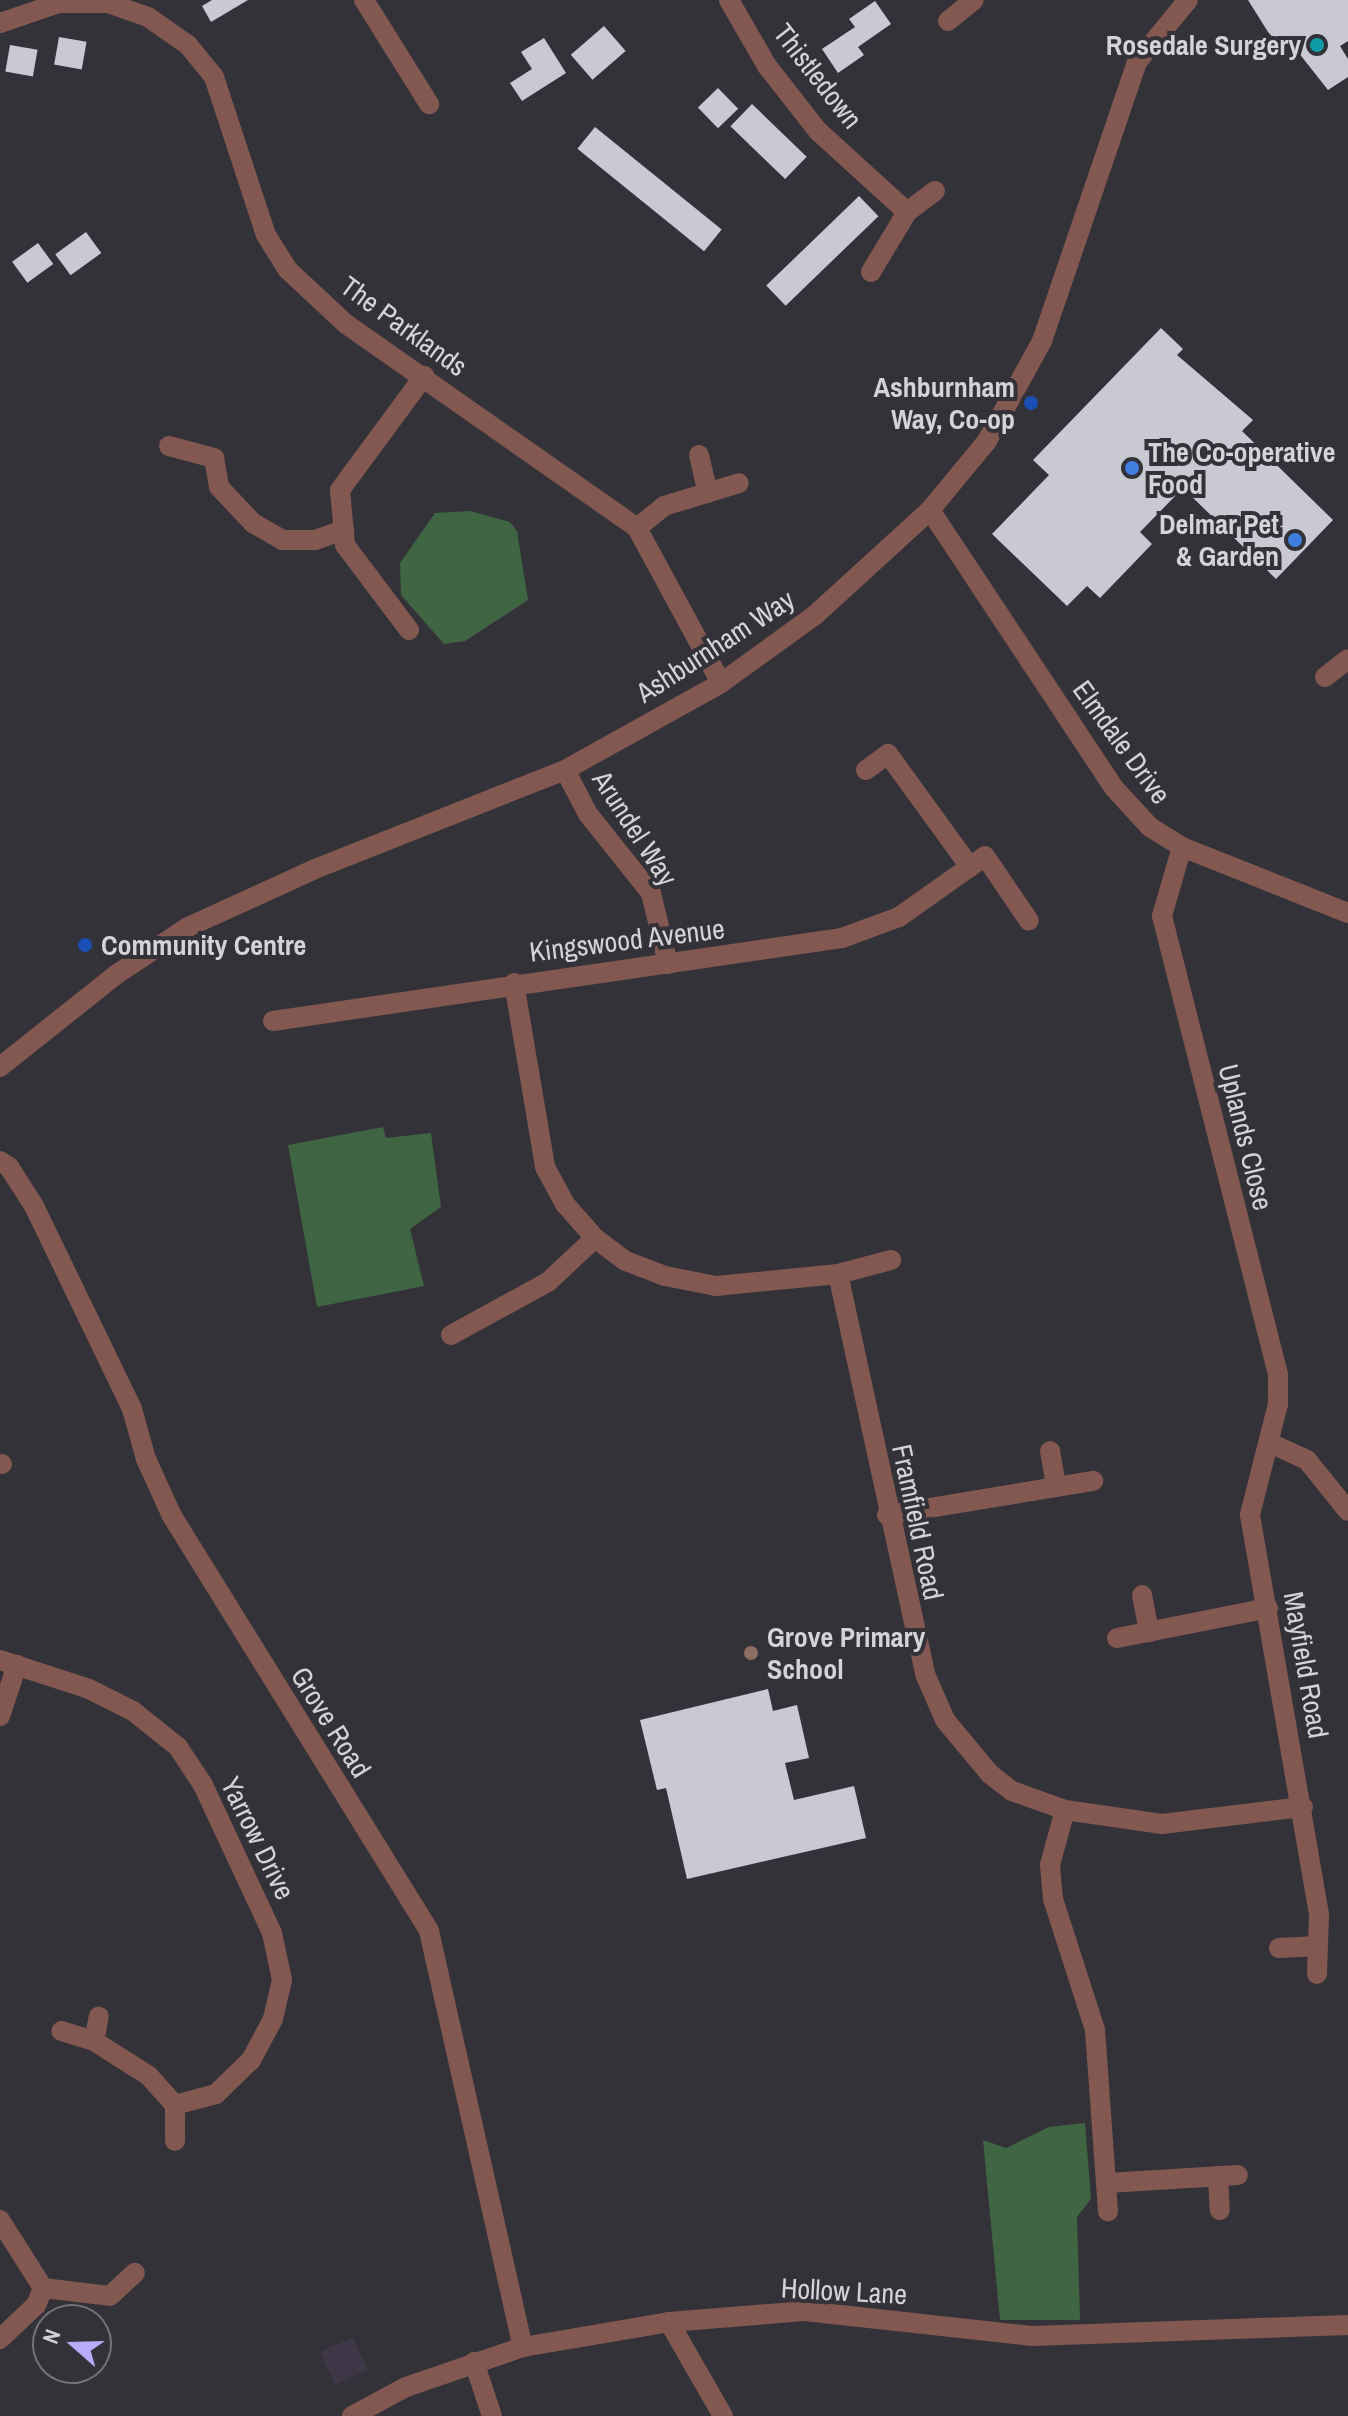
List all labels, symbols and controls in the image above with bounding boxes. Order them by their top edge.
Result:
street label: Thistledown [767,17,869,135]
place label: Rosedale Surgery [1106,28,1301,62]
marker: Rosedale Surgery [1308,36,1326,54]
street label: The Parklands [334,269,474,383]
place label: Ashburnham Way, Co-op [873,370,1015,436]
marker: Ashburnham Way, Co-op [1022,394,1040,412]
place label: The Co-operative Food [1148,435,1336,501]
marker: The Co-operative Food [1123,459,1141,477]
place label: Delmar Pet & Garden [1159,507,1279,573]
marker: Delmar Pet & Garden [1286,531,1304,549]
street label: Ashburnham Way [630,582,800,710]
street label: Elmdale Drive [1066,674,1178,810]
street label: Arundel Way [585,764,685,892]
street label: Kingswood Avenue [527,911,727,969]
place label: Community Centre [101,928,306,962]
marker: Community Centre [76,936,94,954]
street label: Uplands Close [1212,1061,1280,1213]
street label: Framfield Road [885,1441,951,1603]
street label: Mayfield Road [1277,1589,1335,1741]
place label: Grove Primary School [767,1620,925,1686]
marker: Grove Primary School [742,1644,760,1662]
street label: Grove Road [284,1661,378,1783]
street label: Yarrow Drive [214,1771,302,1905]
street label: Hollow Lane [780,2271,908,2311]
north arrow [32,2304,112,2384]
text: N [35,2325,68,2348]

